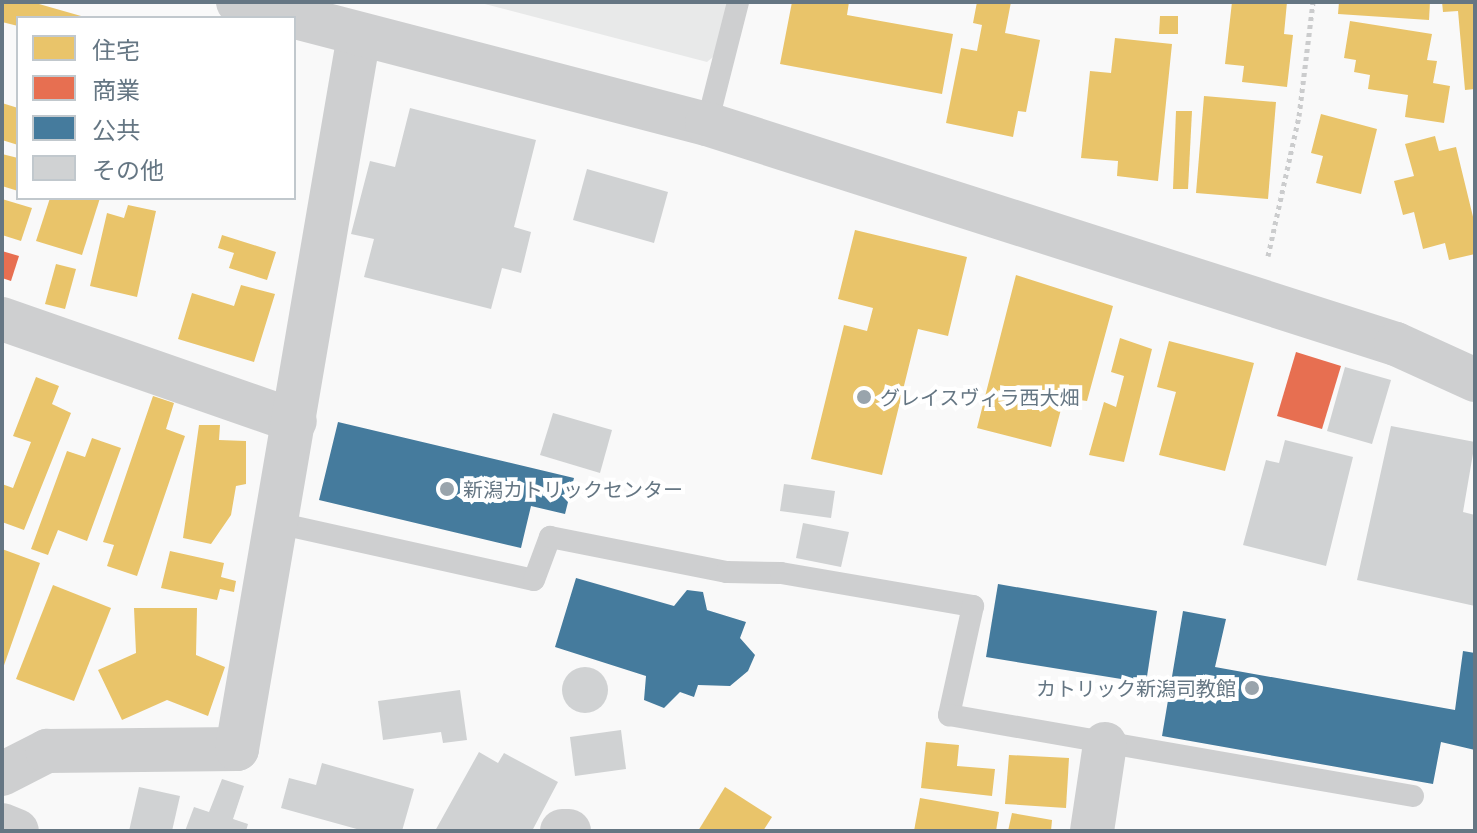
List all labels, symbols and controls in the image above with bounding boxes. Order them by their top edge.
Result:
legend [16,16,296,200]
text: 住宅 [92,35,140,64]
text: 商業 [92,75,140,104]
text: 公共 [92,115,140,144]
text: その他 [92,155,164,184]
place label: グレイスヴィラ西大畑 [880,385,1080,409]
marker: グレイスヴィラ西大畑 [855,388,873,406]
place label: 新潟カトリックセンター [463,477,683,501]
marker: 新潟カトリックセンター [438,480,456,498]
place label: カトリック新潟司教館 [1036,676,1236,700]
marker: カトリック新潟司教館 [1243,679,1261,697]

